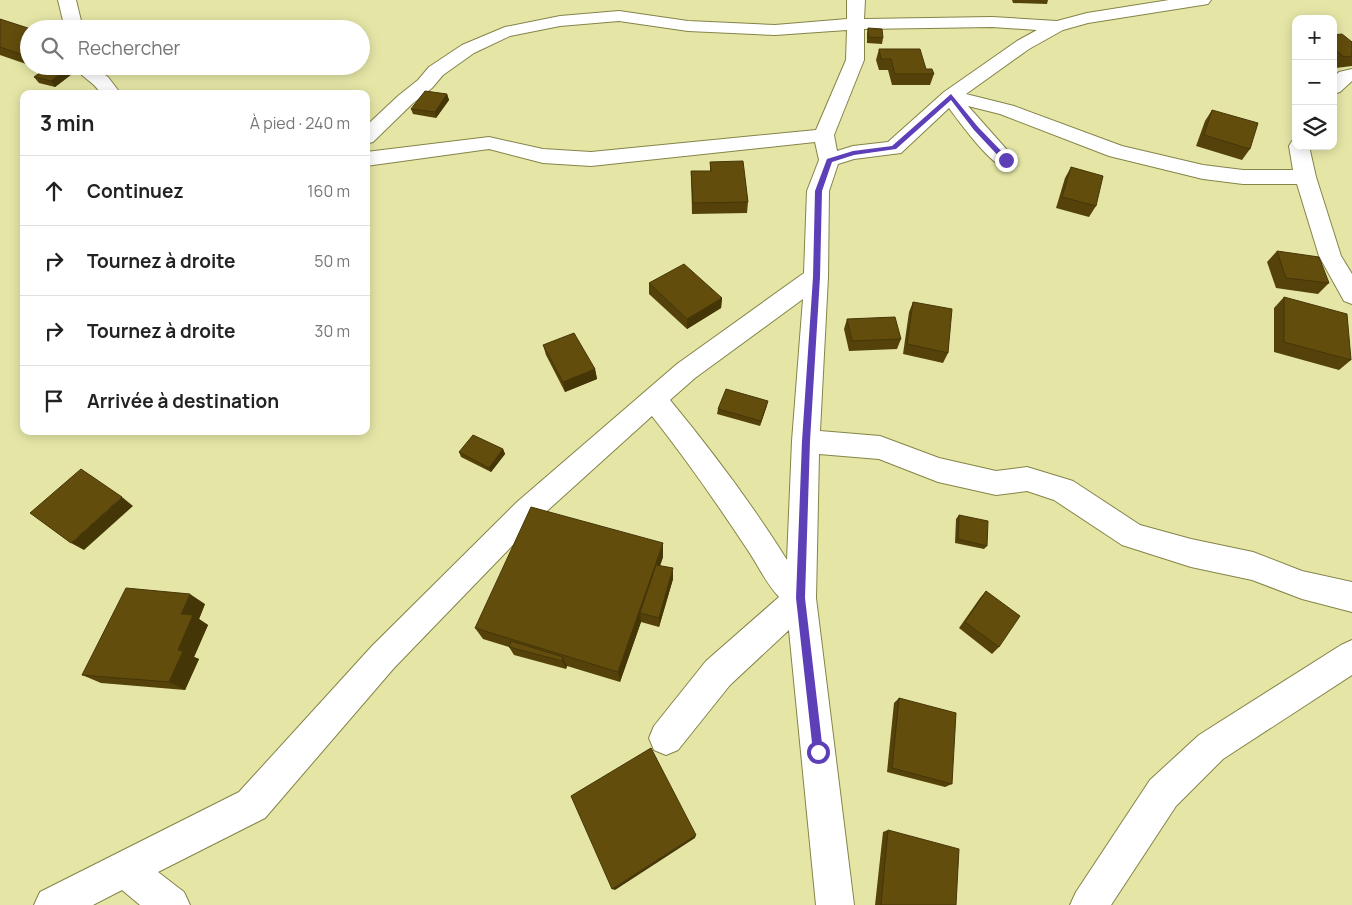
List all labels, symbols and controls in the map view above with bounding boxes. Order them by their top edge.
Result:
map controls [1292,15,1337,150]
button: + [1292,15,1337,60]
search box [20,20,370,75]
icon: search [38,34,66,62]
text: Rechercher [78,35,180,61]
button: − [1292,60,1337,105]
button: layers [1292,105,1337,150]
text: 3 min [40,109,94,137]
text: À pied · 240 m [250,112,350,134]
route end [995,149,1018,172]
icon: ahead [40,177,68,205]
text: Continuez [87,178,184,204]
text: 160 m [307,180,350,202]
icon: right [40,247,68,275]
text: Tournez à droite [87,248,235,274]
text: 50 m [314,250,350,272]
icon: right [40,317,68,345]
text: Tournez à droite [87,318,235,344]
text: 30 m [315,320,350,342]
icon: arrive [40,387,68,415]
text: Arrivée à destination [87,388,279,414]
route start [807,741,830,764]

